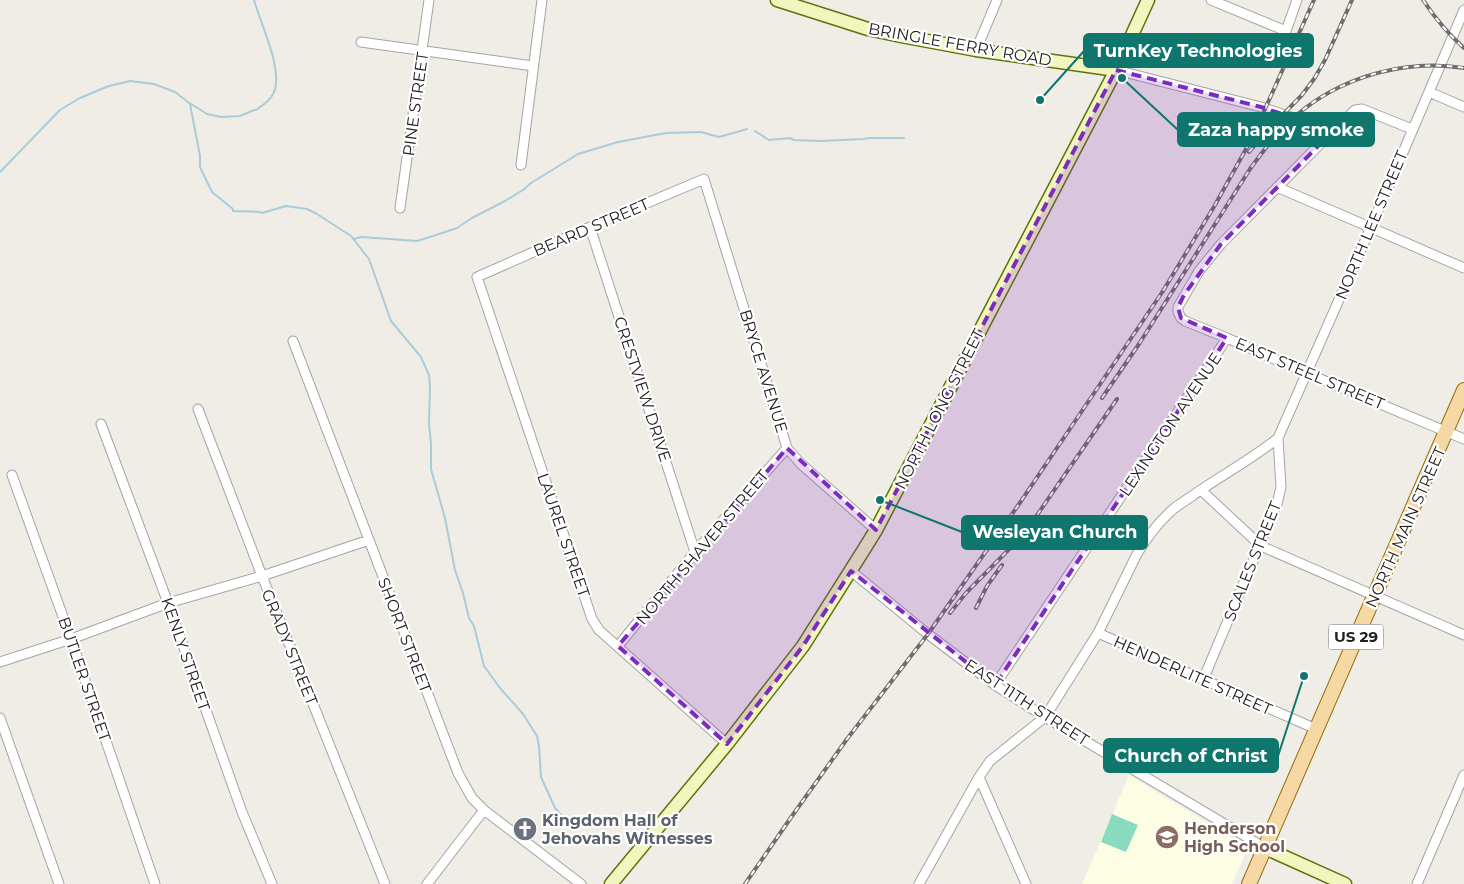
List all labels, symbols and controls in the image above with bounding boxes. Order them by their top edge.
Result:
street label: BRINGLE FERRY ROAD [867,19,1053,70]
callout: TurnKey Technologies [1084,34,1313,67]
text: TurnKey Technologies [1094,40,1303,62]
street label: PINE STREET [399,50,432,157]
callout: Zaza happy smoke [1178,113,1374,146]
text: Zaza happy smoke [1188,119,1364,141]
street label: NORTH LEE STREET [1331,147,1412,303]
street label: BEARD STREET [530,194,653,260]
street label: BRYCE AVENUE [736,307,791,435]
street label: CRESTVIEW DRIVE [610,314,675,464]
street label: NORTH LONG STREET [891,325,989,493]
street label: EAST STEEL STREET [1232,333,1388,414]
street label: LEXINGTON AVENUE [1115,349,1226,500]
street label: NORTH MAIN STREET [1361,443,1450,611]
street label: NORTH SHAVER STREET [632,465,773,629]
street label: LAUREL STREET [533,470,594,601]
street label: SCALES STREET [1220,498,1285,624]
callout: Wesleyan Church [962,516,1147,549]
text: Wesleyan Church [972,521,1138,543]
street label: SHORT STREET [374,575,436,696]
street label: GRADY STREET [258,586,322,709]
street label: KENLY STREET [157,595,214,714]
street label: BUTLER STREET [54,614,115,745]
road number: US 29 [1328,624,1384,650]
street label: HENDERLITE STREET [1111,632,1276,719]
street label: EAST 11TH STREET [961,655,1093,750]
callout: Church of Christ [1104,739,1278,772]
text: Church of Christ [1114,745,1268,767]
place label: Kingdom Hall of Jehovahs Witnesses [541,811,713,848]
church icon: Kingdom Hall of Jehovahs Witnesses [512,816,538,842]
place label: Henderson High School [1184,819,1285,856]
school or university icon: Henderson High School [1154,824,1180,850]

